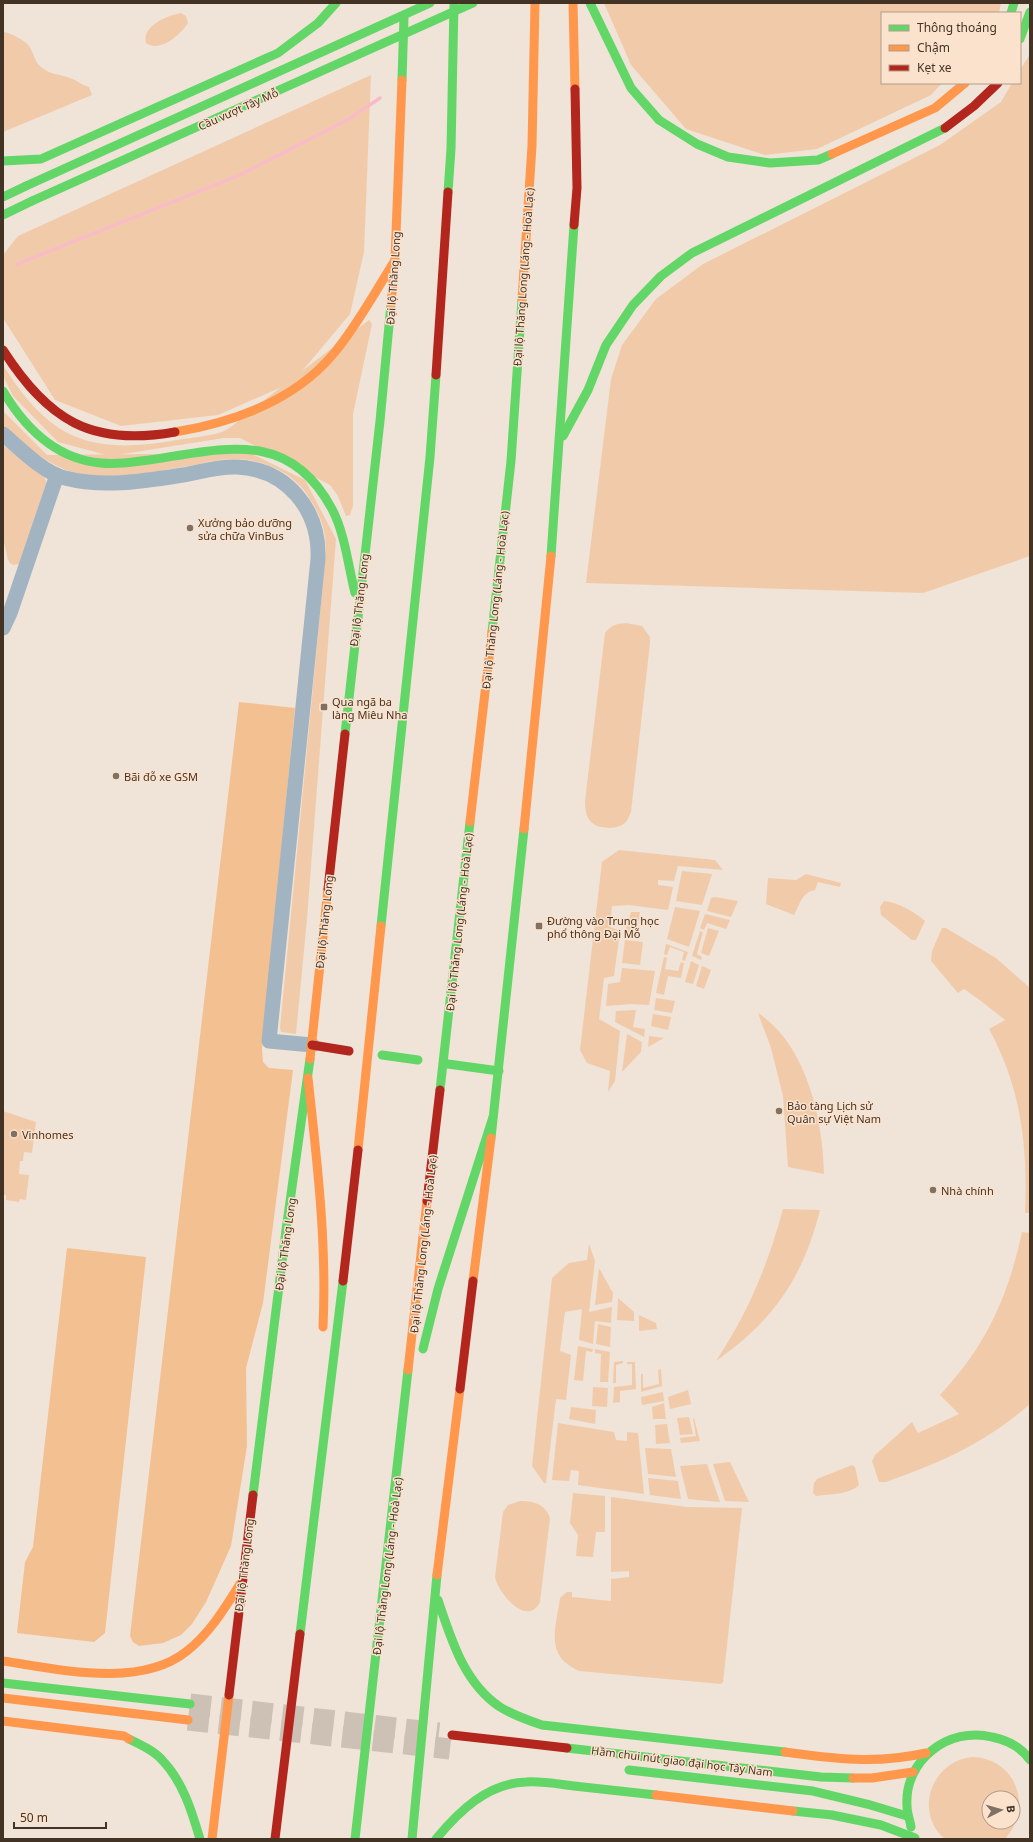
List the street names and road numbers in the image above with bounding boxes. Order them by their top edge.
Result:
street label: Cầu vượt Tây Mỗ [196,84,281,133]
street label: Đại lộ Thăng Long (Láng - Hoà Lạc) [509,187,537,367]
street label: Đại lộ Thăng Long [382,231,404,325]
street label: Đại lộ Thăng Long (Láng - Hoà Lạc) [478,510,512,690]
street label: Đại lộ Thăng Long [346,553,372,647]
street label: Đại lộ Thăng Long (Láng - Hoà Lạc) [442,832,476,1012]
street label: Đại lộ Thăng Long [312,875,336,969]
street label: Đại lộ Thăng Long (Láng - Hoà Lạc) [406,1154,440,1334]
street label: Đại lộ Thăng Long [271,1197,299,1291]
street label: Đại lộ Thăng Long (Láng - Hoà Lạc) [369,1476,405,1656]
street label: Đại lộ Thăng Long [231,1518,257,1612]
street label: Hầm chui nút giao đại học Tây Nam [590,1742,774,1780]

